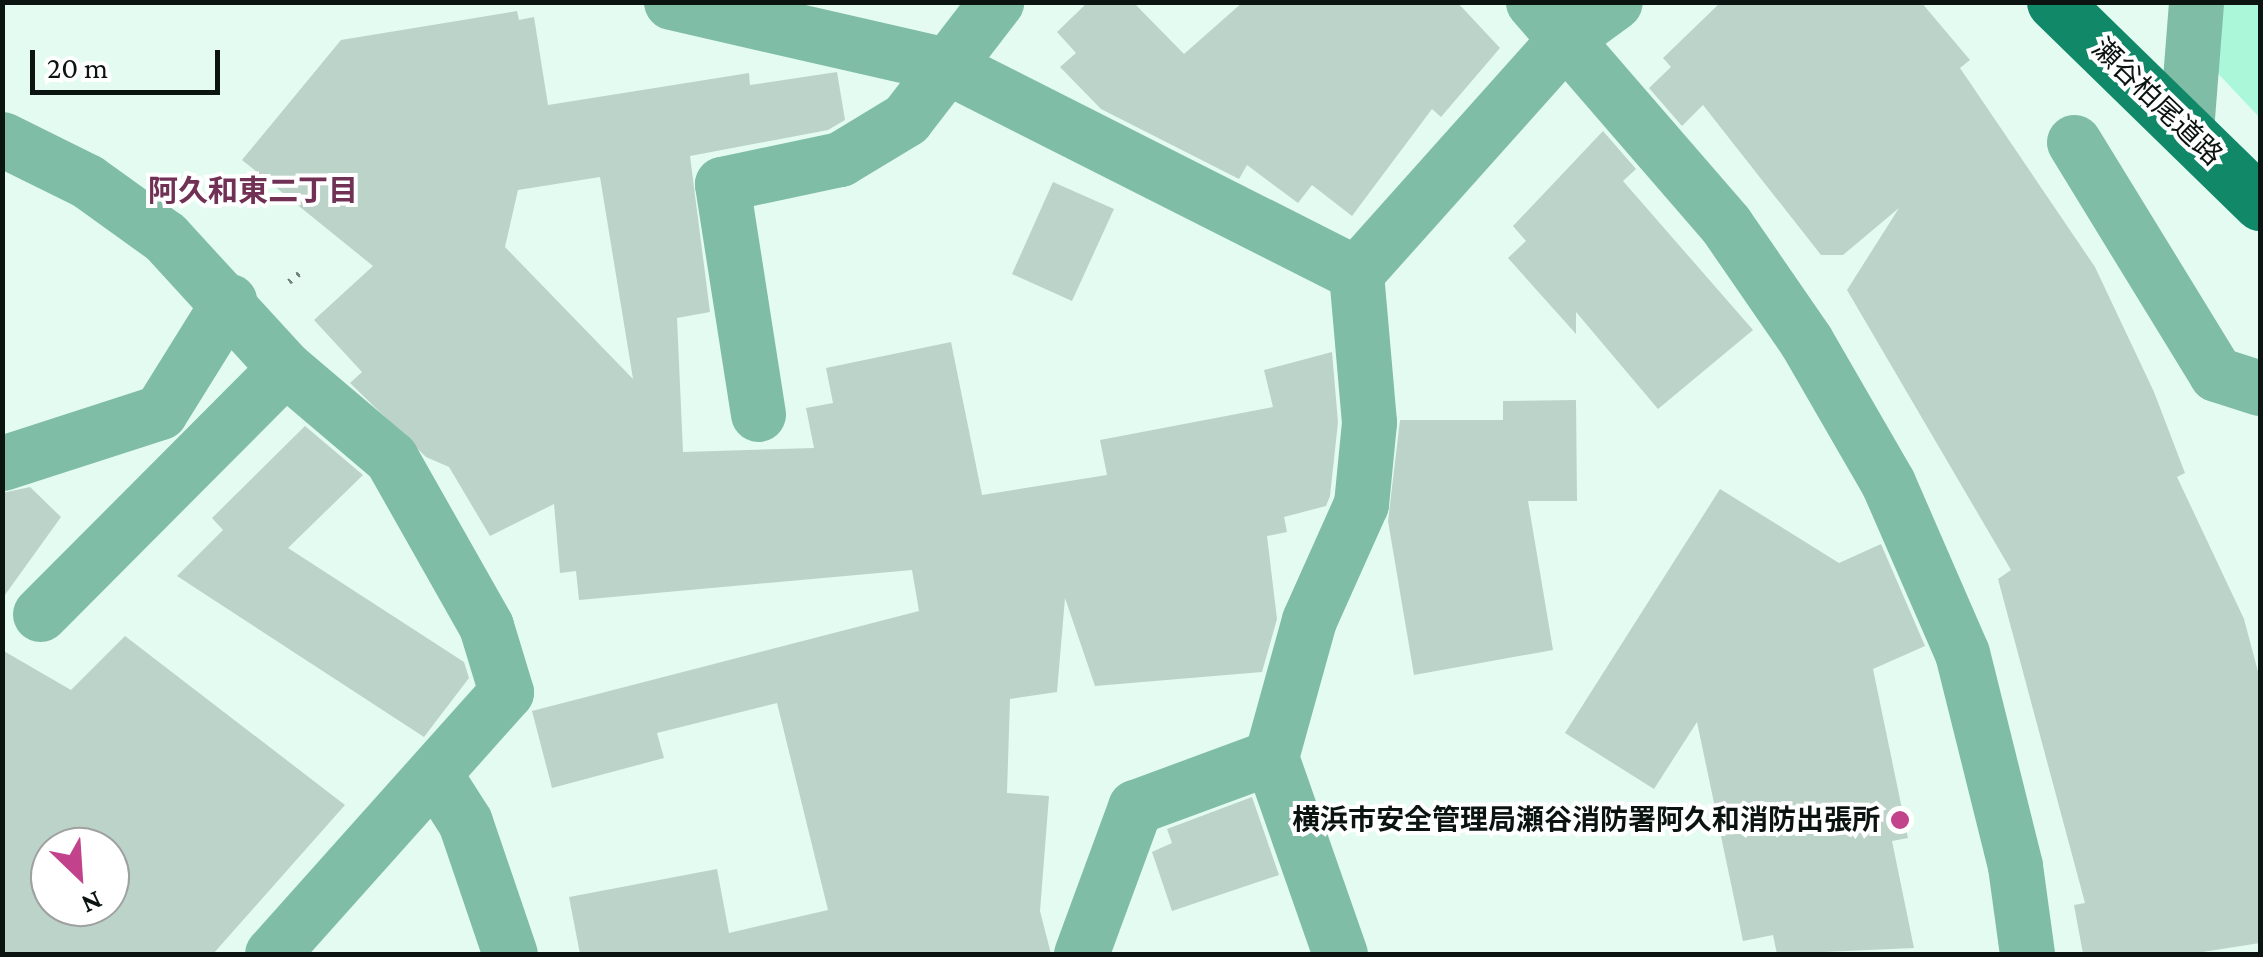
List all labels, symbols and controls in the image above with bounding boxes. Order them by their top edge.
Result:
scale bar [35,30,225,92]
street label: 瀬谷柏尾道路 [2085,32,2229,172]
text: 20 m [47,51,108,84]
district label: 阿久和東二丁目 [148,173,358,209]
place label: 横浜市安全管理局瀬谷消防署阿久和消防出張所 [1292,803,1880,837]
marker: 横浜市安全管理局瀬谷消防署阿久和消防出張所 [1889,809,1911,831]
north arrow [30,827,130,927]
text: N [77,885,107,921]

